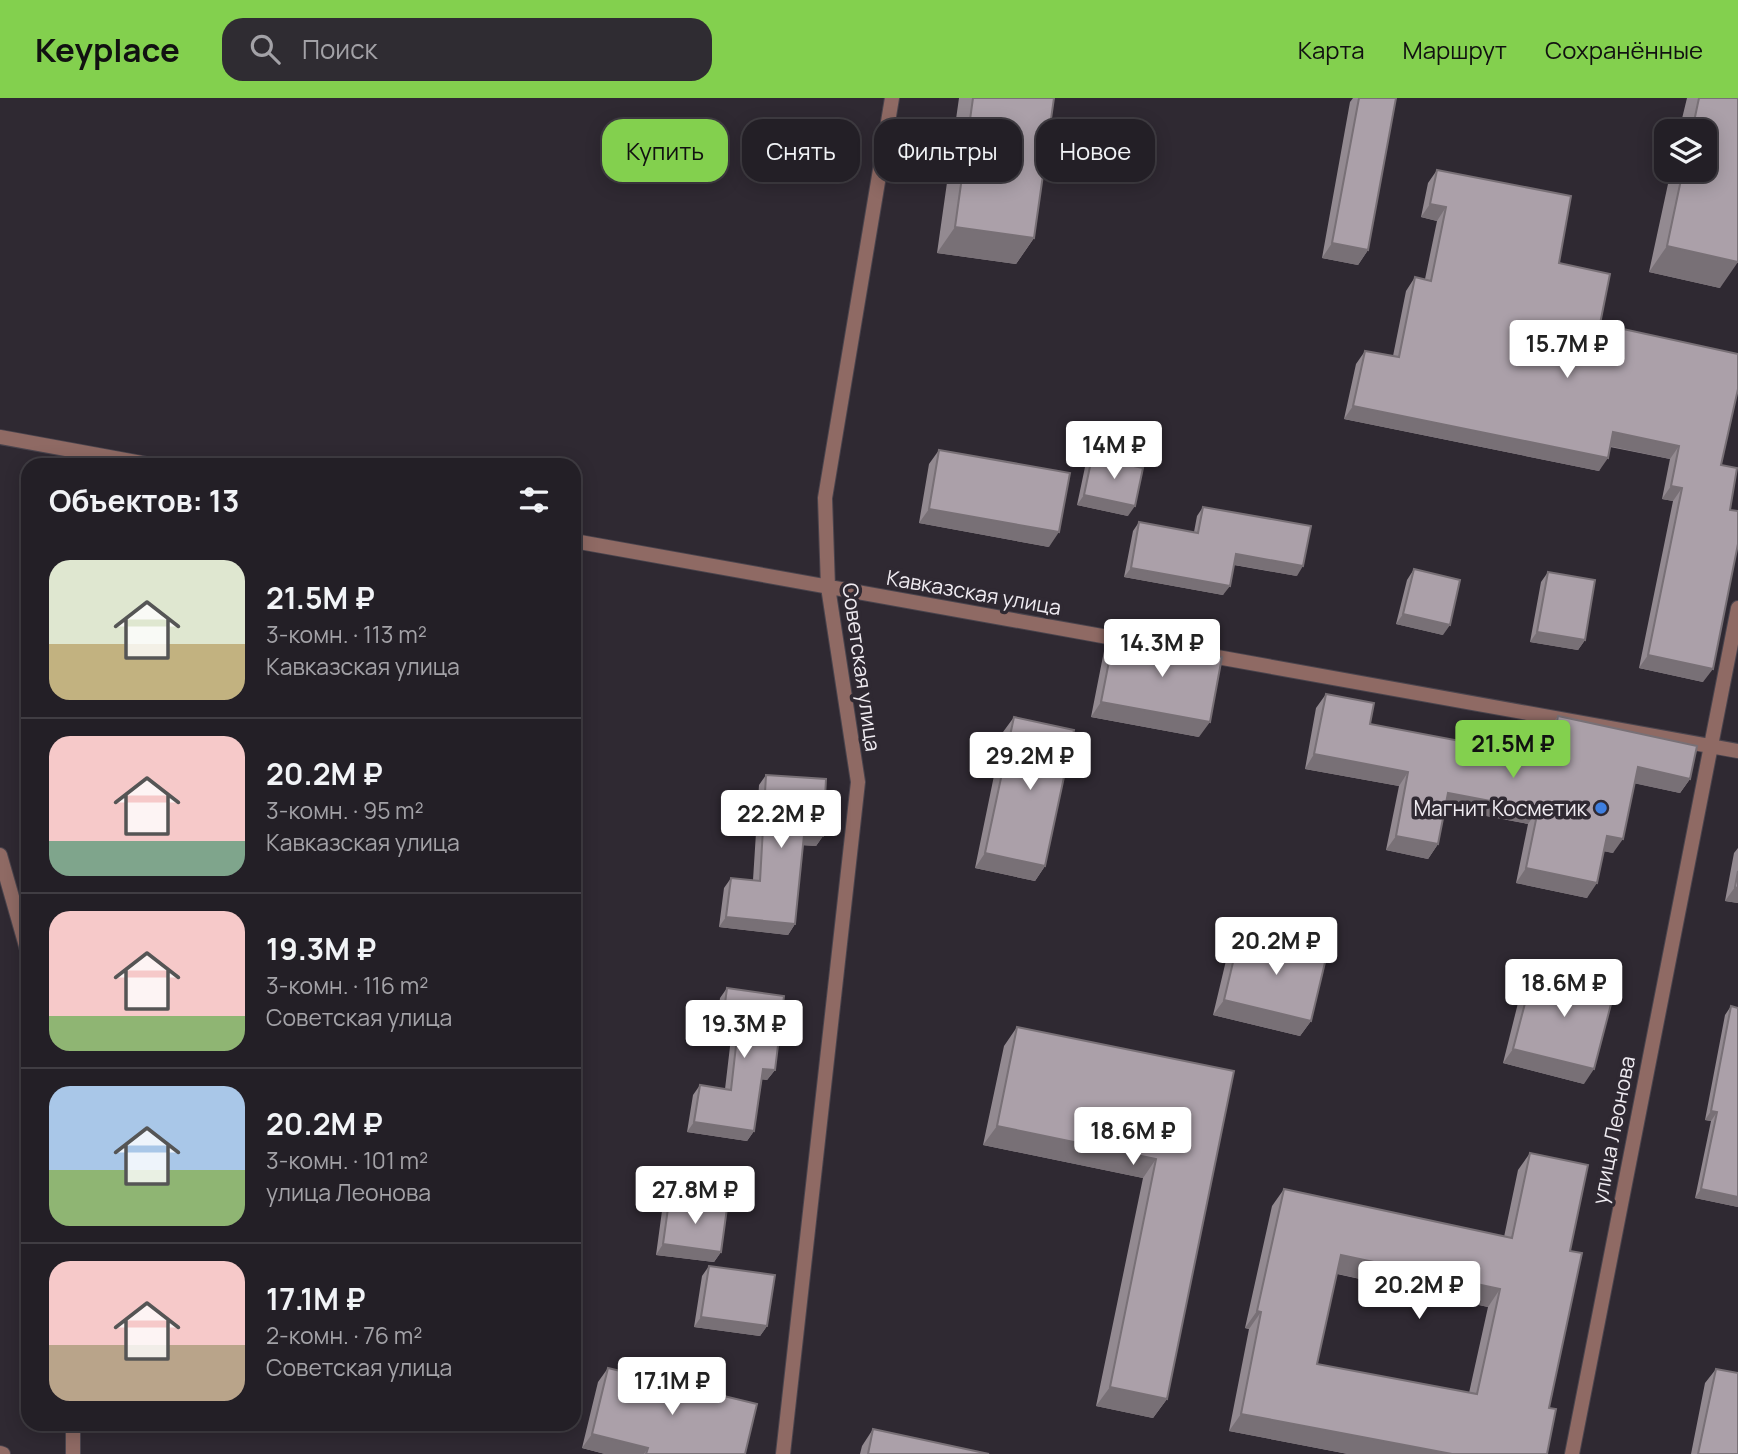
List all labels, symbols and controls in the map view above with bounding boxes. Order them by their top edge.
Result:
search box [222,18,712,81]
text: Keyplace [35,27,180,72]
icon: search [246,30,284,68]
text: Поиск [302,31,377,67]
text: Карта [1298,33,1365,66]
text: Маршрут [1403,33,1507,66]
text: Сохранённые [1545,33,1703,66]
chip: Купить [602,119,728,182]
chip: Снять [742,119,860,182]
chip: Фильтры [874,119,1022,182]
chip: Новое [1036,119,1155,182]
map controls [1654,119,1717,182]
button: layers [1654,119,1717,182]
pin: 15.7M ₽ [1502,320,1632,380]
text: 15.7M ₽ [1526,327,1608,359]
pin: 14M ₽ [1065,422,1163,481]
text: 14M ₽ [1082,428,1146,460]
text: Объектов: 13 [49,480,239,521]
icon: filters [515,481,553,519]
street label: Кавказская улица [884,563,1064,621]
text: 21.5M ₽ [266,577,375,618]
street label: Советская улица [836,581,888,753]
icon: home [105,588,189,672]
text: 3-комн. · 113 m² [266,618,427,650]
pin: 14.3M ₽ [1097,620,1227,679]
text: 14.3M ₽ [1120,626,1204,658]
text: Кавказская улица [266,650,460,682]
pin: 21.5M ₽ [1448,720,1578,780]
text: 21.5M ₽ [1471,727,1555,759]
pin: 29.2M ₽ [965,732,1095,792]
text: 29.2M ₽ [986,739,1074,771]
text: 20.2M ₽ [266,753,383,794]
icon: home [105,764,189,848]
pin: 22.2M ₽ [716,790,846,850]
text: 3-комн. · 95 m² [266,794,424,826]
place label: Магнит Косметик [1413,794,1588,822]
text: 22.2M ₽ [737,797,825,829]
marker: Магнит Косметик [1593,800,1609,816]
text: Кавказская улица [266,826,460,858]
pin: 20.2M ₽ [1211,918,1341,977]
text: 20.2M ₽ [1231,924,1321,956]
text: 19.3M ₽ [266,928,376,969]
icon: home [105,939,189,1023]
pin: 18.6M ₽ [1499,960,1629,1019]
text: 18.6M ₽ [1521,966,1607,998]
text: 3-комн. · 116 m² [266,969,428,1001]
pin: 19.3M ₽ [679,1000,809,1060]
text: Советская улица [266,1001,452,1033]
text: 19.3M ₽ [702,1007,786,1039]
street label: улица Леонова [1585,1053,1641,1207]
text: 20.2M ₽ [266,1103,383,1144]
pin: 18.6M ₽ [1068,1108,1198,1167]
icon: home [105,1114,189,1198]
text: 18.6M ₽ [1090,1114,1176,1146]
text: 3-комн. · 101 m² [266,1144,428,1176]
pin: 27.8M ₽ [630,1166,760,1226]
text: 27.8M ₽ [652,1173,738,1205]
text: улица Леонова [266,1176,431,1208]
pin: 20.2M ₽ [1354,1262,1484,1321]
text: 20.2M ₽ [1374,1268,1464,1300]
text: 17.1M ₽ [266,1278,366,1319]
icon: home [105,1289,189,1373]
text: 2-комн. · 76 m² [266,1319,422,1351]
text: Советская улица [266,1351,452,1383]
pin: 17.1M ₽ [607,1358,737,1417]
text: 17.1M ₽ [634,1364,710,1396]

